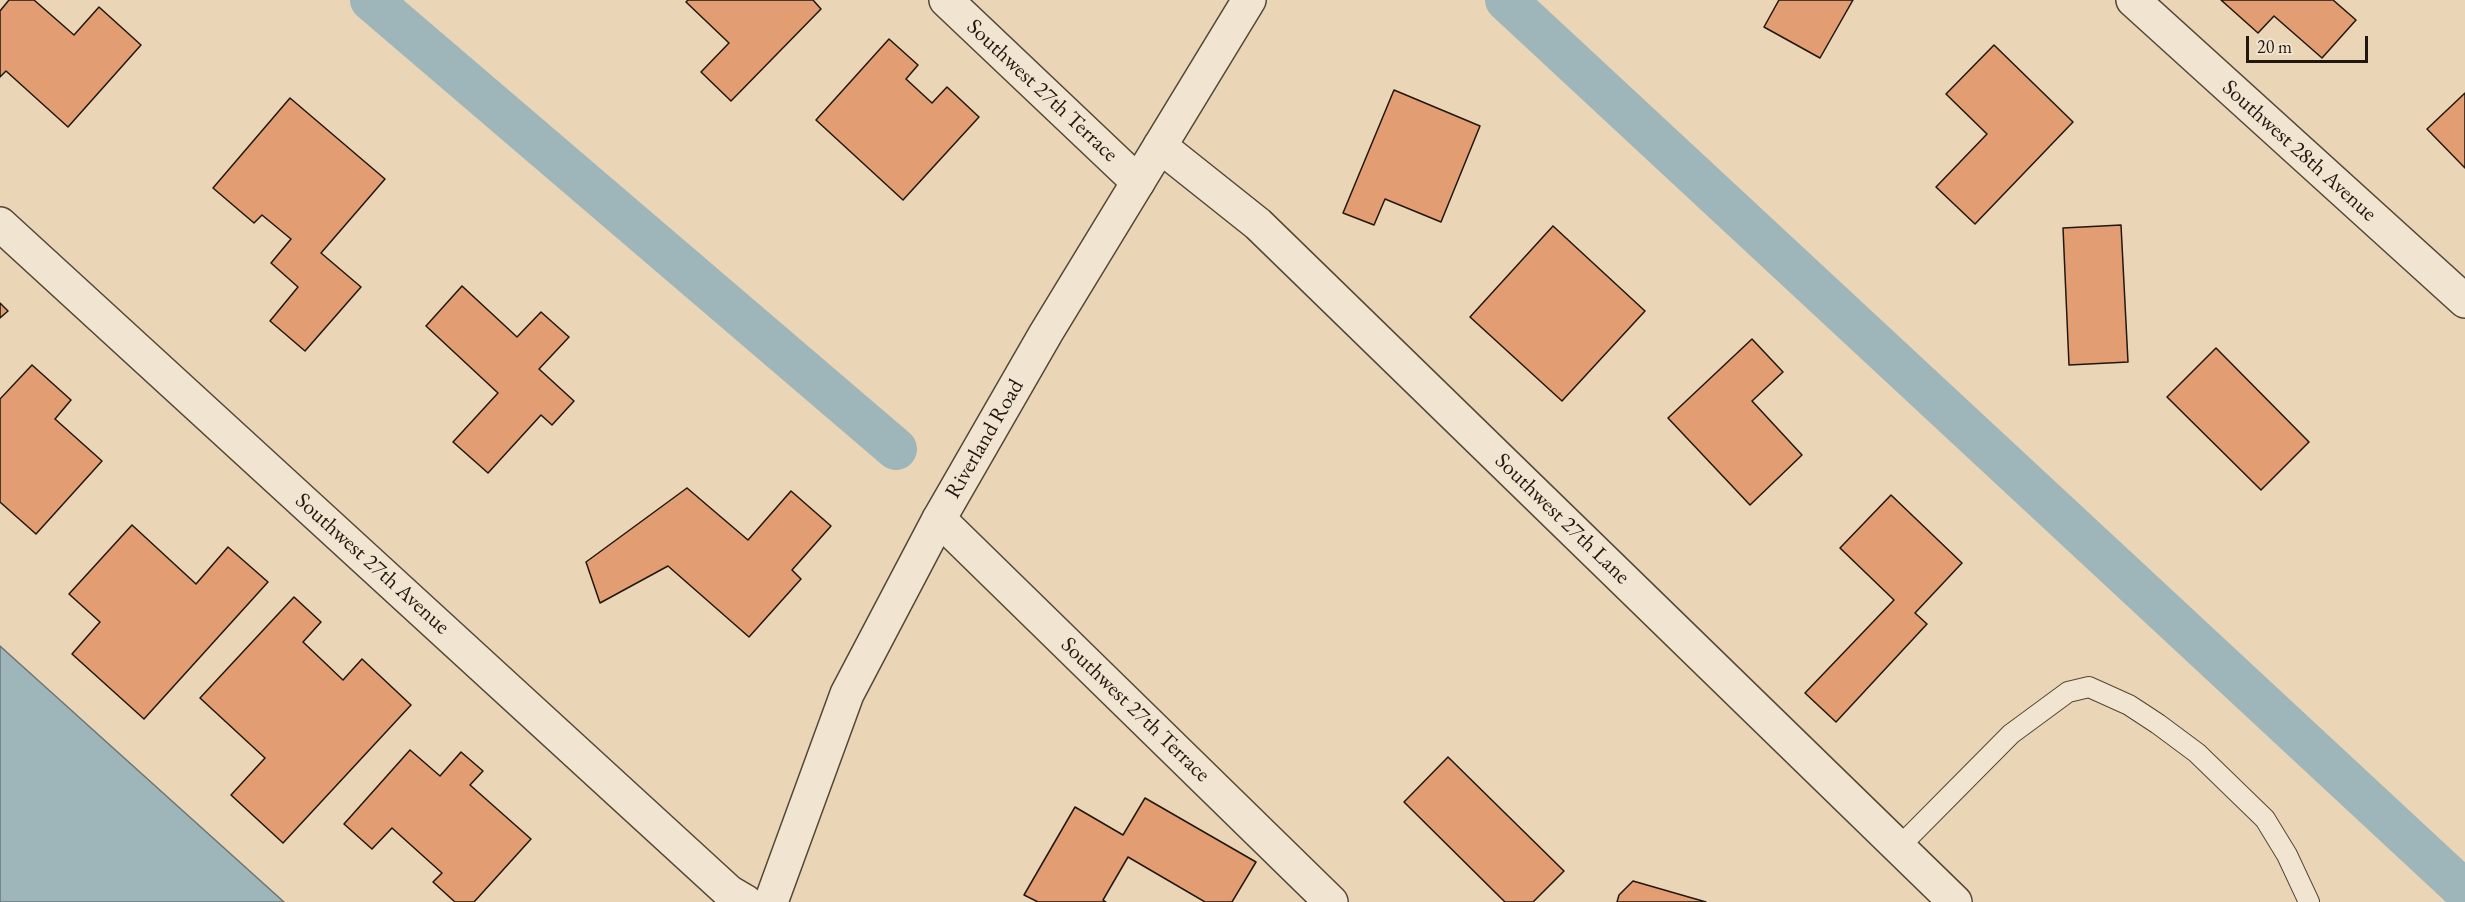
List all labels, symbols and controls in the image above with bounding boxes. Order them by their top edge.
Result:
street label: Southwest 27th Terrace [961,14,1123,168]
scale bar [2249,24,2370,62]
text: 20 m [2257,35,2292,58]
street label: Southwest 28th Avenue [2216,75,2382,227]
street label: Riverland Road [940,375,1030,503]
street label: Southwest 27th Lane [1489,448,1635,590]
street label: Southwest 27th Avenue [289,488,455,640]
street label: Southwest 27th Terrace [1055,632,1215,788]

